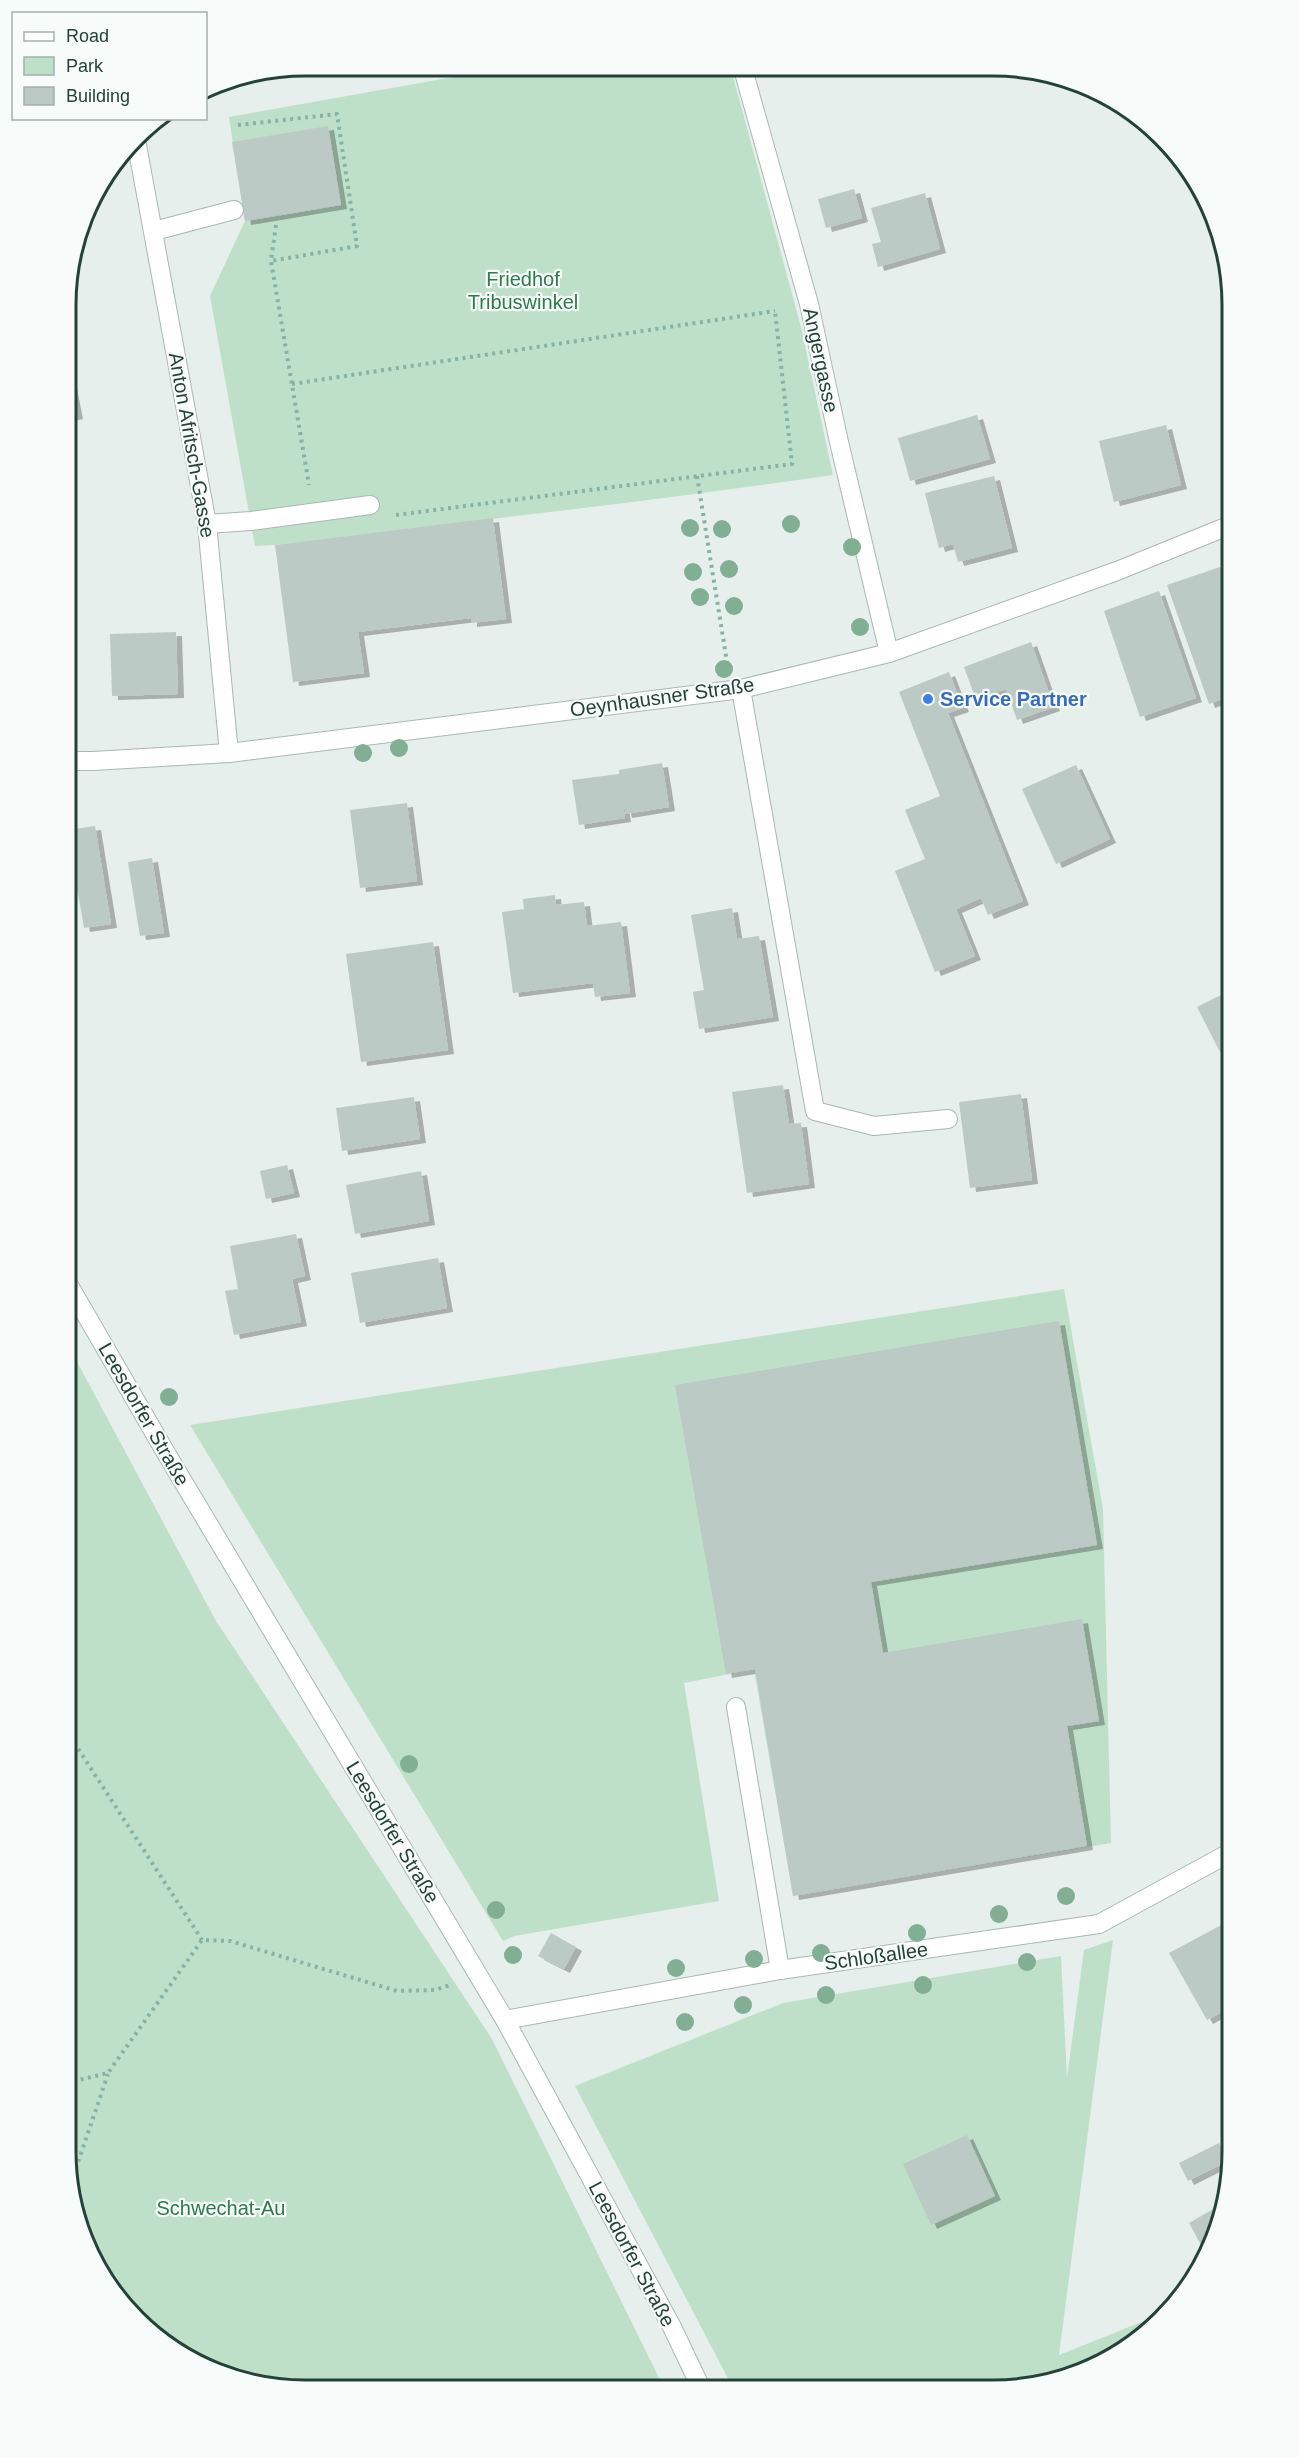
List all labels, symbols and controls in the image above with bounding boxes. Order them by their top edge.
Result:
legend [12,12,207,120]
text: Road [66,26,109,46]
text: Park [66,56,104,76]
text: Building [66,86,130,106]
park label: Friedhof Tribuswinkel [468,268,578,313]
street label: Angergasse [799,306,843,414]
street label: Anton Afritsch-Gasse [165,351,219,539]
street label: Oeynhausner Straße [569,673,755,721]
place label: Service Partner [940,688,1087,710]
marker: Service Partner [921,692,935,706]
street label: Leesdorfer Straße [94,1339,194,1489]
street label: Leesdorfer Straße [342,1757,444,1907]
street label: Schloßallee [823,1938,929,1974]
street label: Leesdorfer Straße [584,2178,680,2330]
park label: Schwechat-Au [157,2197,285,2219]

